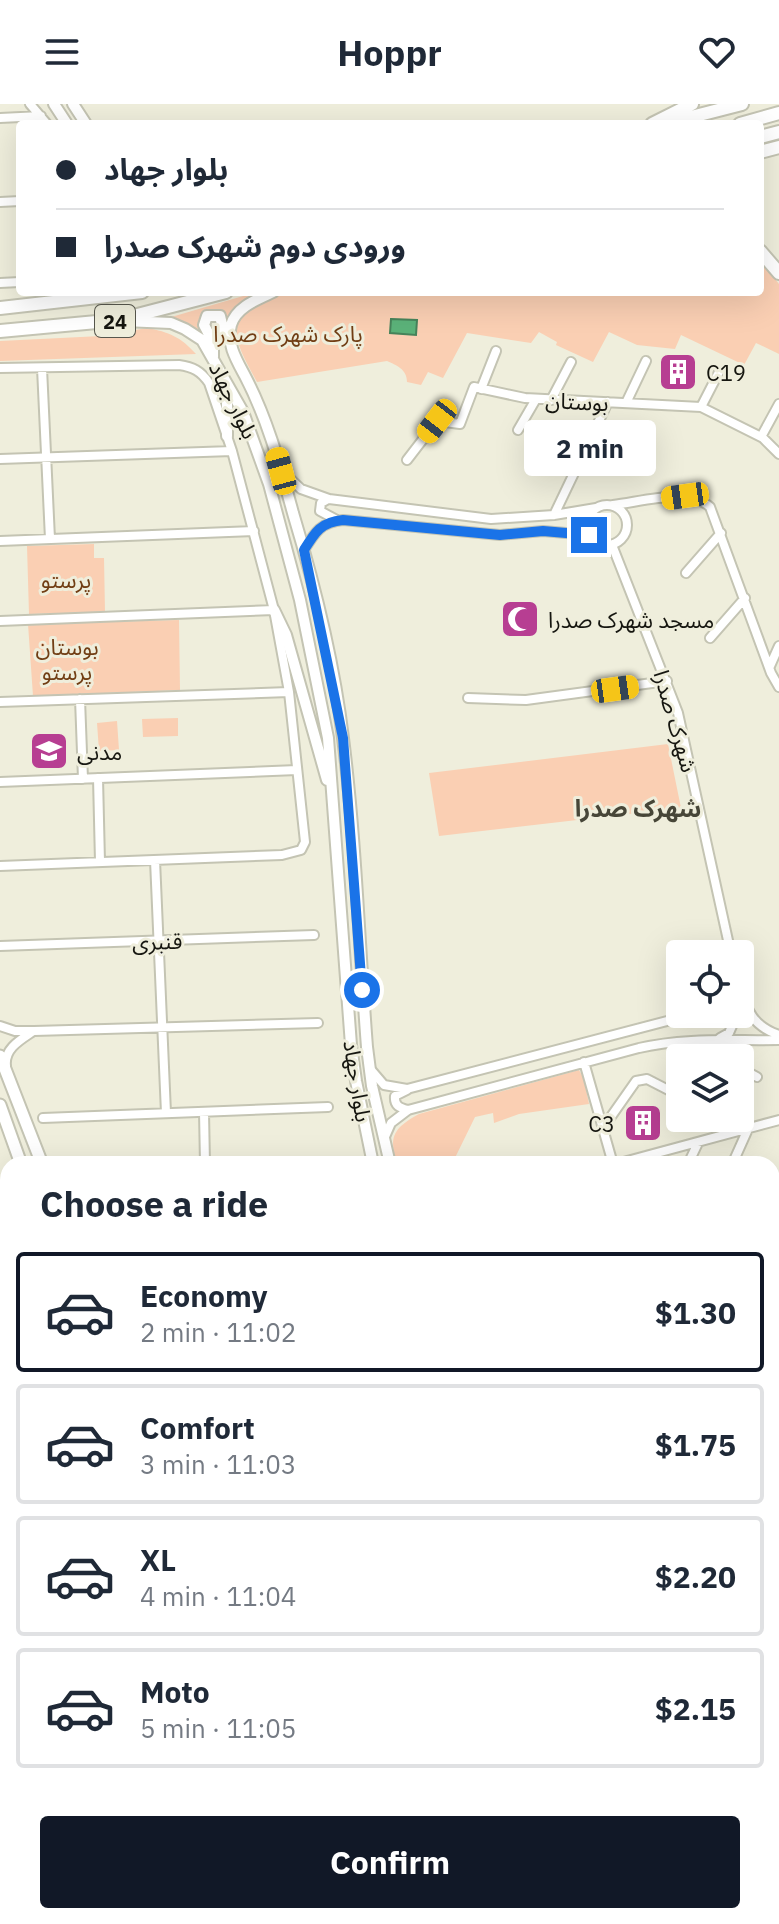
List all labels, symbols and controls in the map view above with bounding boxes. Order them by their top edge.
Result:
text: Hoppr [337,29,442,76]
icon: menu [40,30,84,74]
icon: heart [695,30,739,74]
text: بلوار جهاد [104,149,228,188]
text: ورودی دوم شهرک صدرا [104,226,406,265]
road number: 24 [95,305,135,337]
park label: پارک شهرک صدرا [213,319,363,349]
building icon: C19 [657,351,699,393]
street label: بلوار جهاد [203,357,265,443]
place label: C19 [706,358,746,387]
street label: بوستان [545,385,609,417]
car [413,395,461,447]
callout: 2 min [523,419,655,475]
text: 2 min [556,431,624,465]
car [263,445,299,497]
car [660,481,710,511]
route end [571,517,607,553]
park label: پرستو [41,565,91,595]
mosque icon: مسجد شهرک صدرا [499,598,541,640]
place label: مسجد شهرک صدرا [548,605,714,634]
park label: بوستان پرستو [35,632,99,687]
street label: شهرک صدرا [648,667,704,775]
car [590,674,640,704]
school or university icon: مدنی [28,730,70,772]
place label: مدنی [77,737,122,766]
district label: شهرک صدرا [575,792,701,824]
street label: قنبری [131,926,183,956]
map controls [666,940,754,1132]
button: locate [666,940,754,1028]
route start [344,972,380,1008]
street label: بلوار جهاد [337,1038,379,1124]
button: layers [666,1044,754,1132]
building icon: C3 [622,1102,664,1144]
place label: C3 [588,1109,615,1138]
text: Choose a ride [40,1180,268,1227]
icon: car [44,1276,116,1348]
text: Economy [140,1276,268,1315]
text: $1.30 [655,1293,736,1332]
text: 2 min · 11:02 [140,1315,296,1349]
icon: car [44,1408,116,1480]
text: Comfort [140,1408,255,1447]
text: $1.75 [655,1425,736,1464]
text: 3 min · 11:03 [140,1447,296,1481]
icon: car [44,1540,116,1612]
text: XL [140,1540,176,1579]
text: $2.20 [655,1557,736,1596]
text: 4 min · 11:04 [140,1579,296,1613]
icon: car [44,1672,116,1744]
text: Moto [140,1672,210,1711]
text: $2.15 [655,1689,736,1728]
text: 5 min · 11:05 [140,1711,296,1745]
button: Confirm [40,1816,740,1908]

